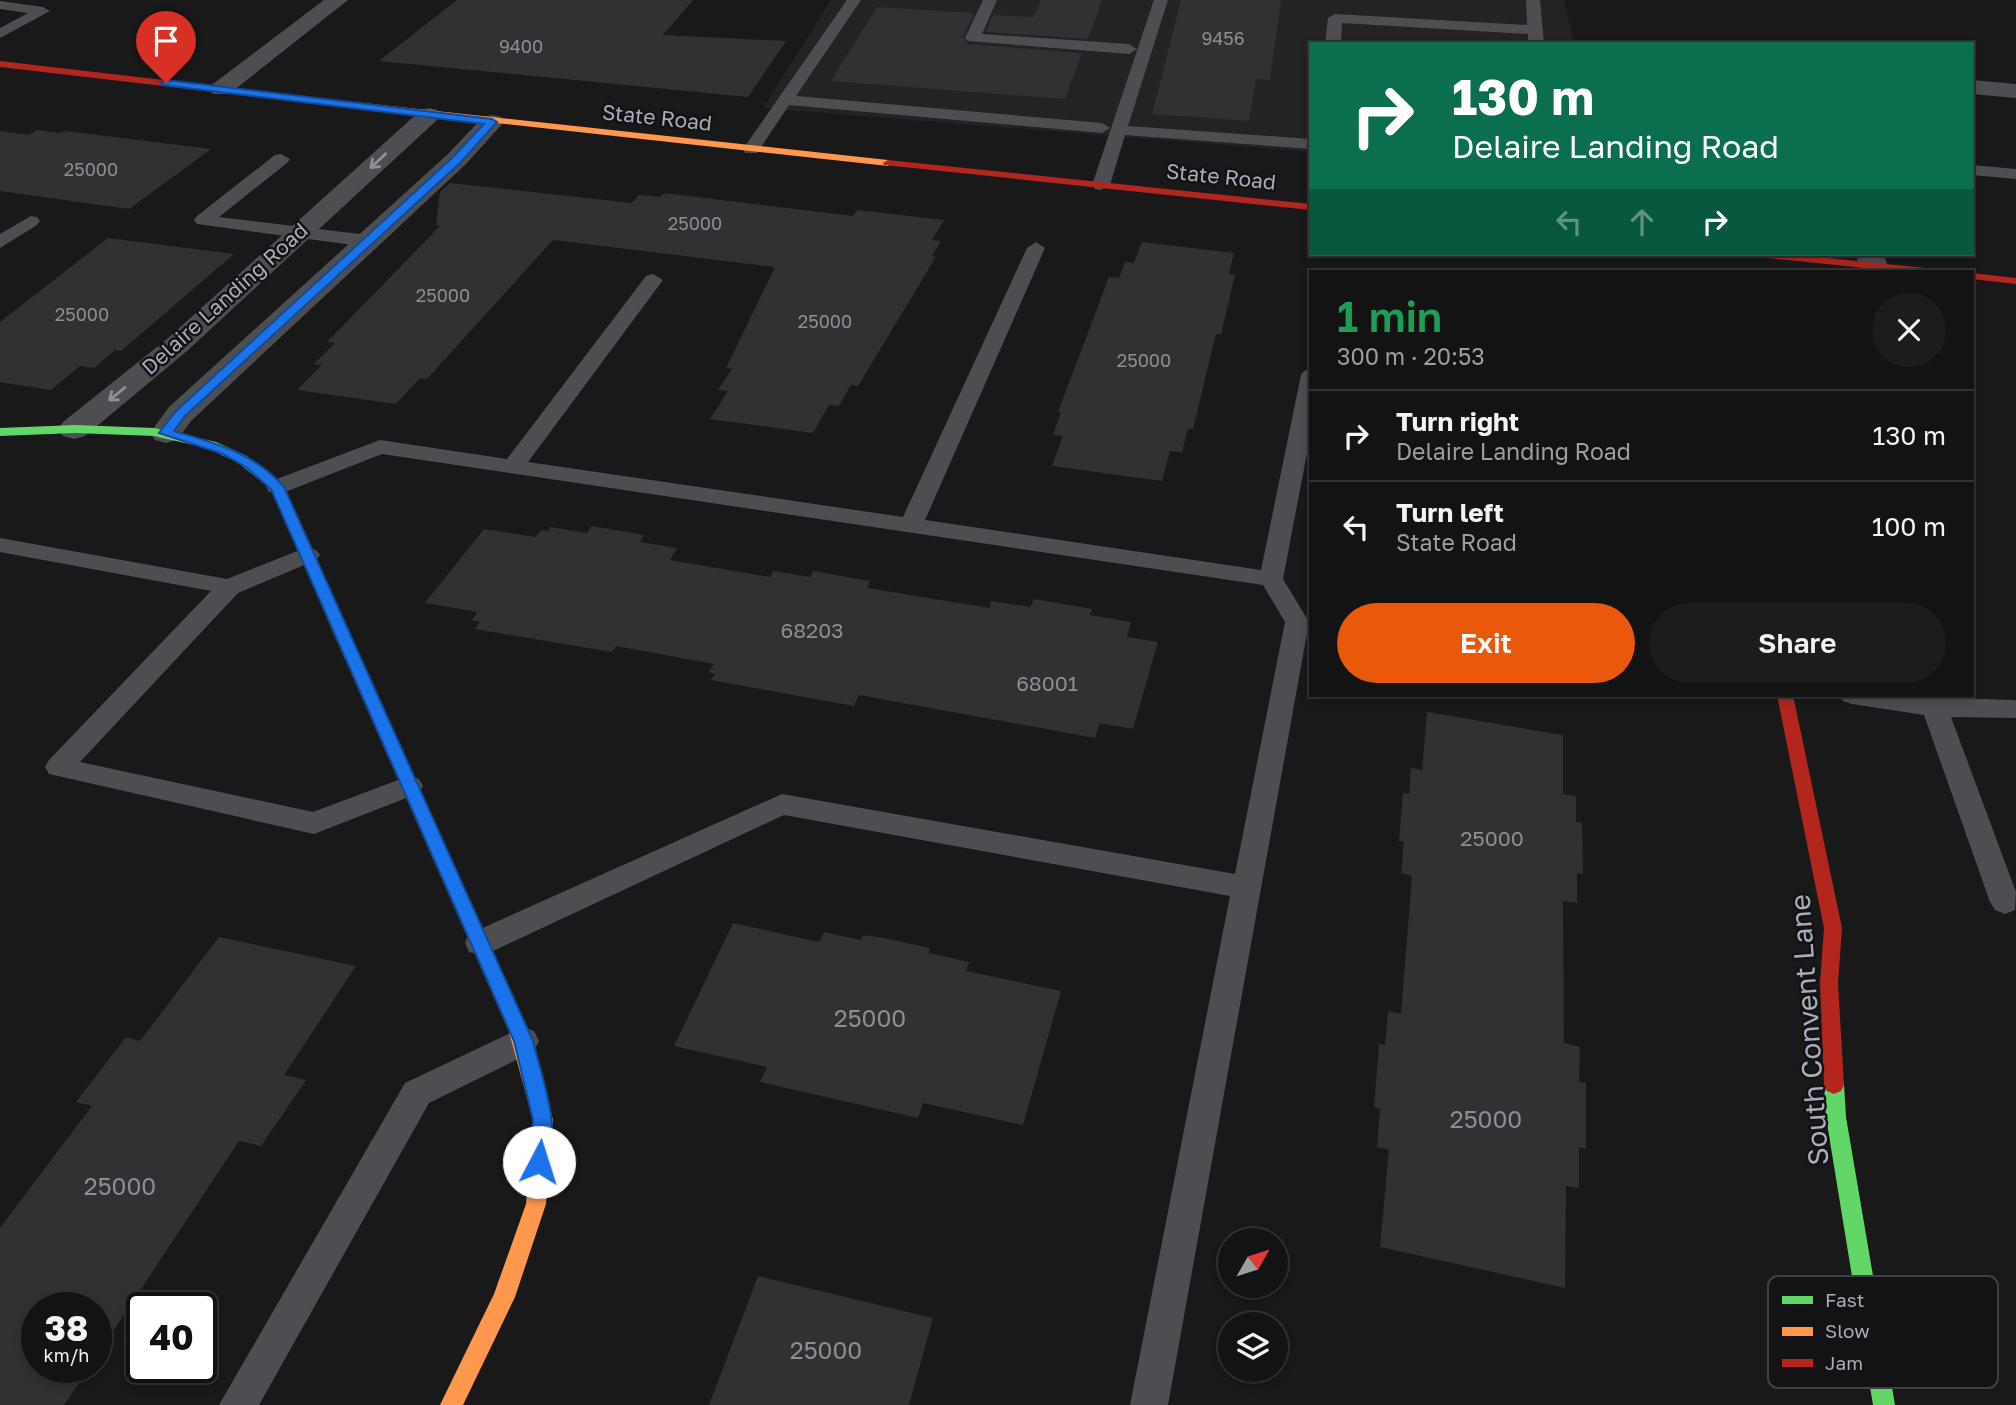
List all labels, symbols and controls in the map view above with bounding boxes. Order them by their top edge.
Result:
pin [136,11,196,83]
icon: arrive [147,22,185,60]
house number: 9456 [1201,27,1245,49]
house number: 9400 [499,35,543,57]
text: 130 m [1452,67,1594,126]
icon: right [1337,70,1428,161]
street label: State Road [601,98,713,136]
text: Delaire Landing Road [1452,127,1779,165]
one-way arrow [369,153,387,169]
street label: State Road [1165,157,1277,195]
house number: 25000 [64,158,118,180]
icon: left [1550,203,1588,241]
icon: ahead [1623,203,1661,241]
icon: right [1696,203,1734,241]
house number: 25000 [668,212,722,234]
street label: Delaire Landing Road [136,217,313,380]
house number: 25000 [416,284,470,306]
text: 1 min [1337,291,1442,341]
button: close [1872,293,1946,367]
house number: 25000 [55,303,109,325]
house number: 25000 [798,310,852,332]
text: 300 m · 20:53 [1337,342,1485,370]
house number: 25000 [1117,349,1171,371]
one-way arrow [108,386,126,402]
text: Turn right [1396,406,1519,437]
icon: right [1337,417,1375,455]
text: 130 m [1873,420,1946,451]
text: Delaire Landing Road [1396,437,1631,465]
text: Turn left [1396,497,1504,528]
icon: left [1337,508,1375,546]
text: 100 m [1872,511,1946,542]
text: State Road [1396,528,1517,556]
button: Exit [1337,603,1635,683]
button: Share [1649,603,1946,683]
house number: 68203 [781,617,844,643]
house number: 68001 [1016,670,1078,696]
house number: 25000 [1460,825,1524,851]
street label: South Convent Lane [1783,893,1834,1167]
house number: 25000 [834,1003,906,1032]
house number: 25000 [1450,1104,1522,1133]
position arrow [502,1125,576,1199]
house number: 25000 [84,1171,156,1200]
north arrow [1218,1228,1288,1298]
map controls [1218,1228,1288,1382]
legend [1768,1276,1998,1388]
text: Fast [1825,1288,1864,1311]
speed limit sign: 40 [126,1292,217,1383]
text: 38 [45,1307,88,1349]
button: layers [1218,1312,1288,1382]
text: Slow [1825,1319,1870,1342]
house number: 25000 [790,1335,862,1364]
text: km/h [44,1344,89,1366]
text: Jam [1825,1351,1863,1374]

